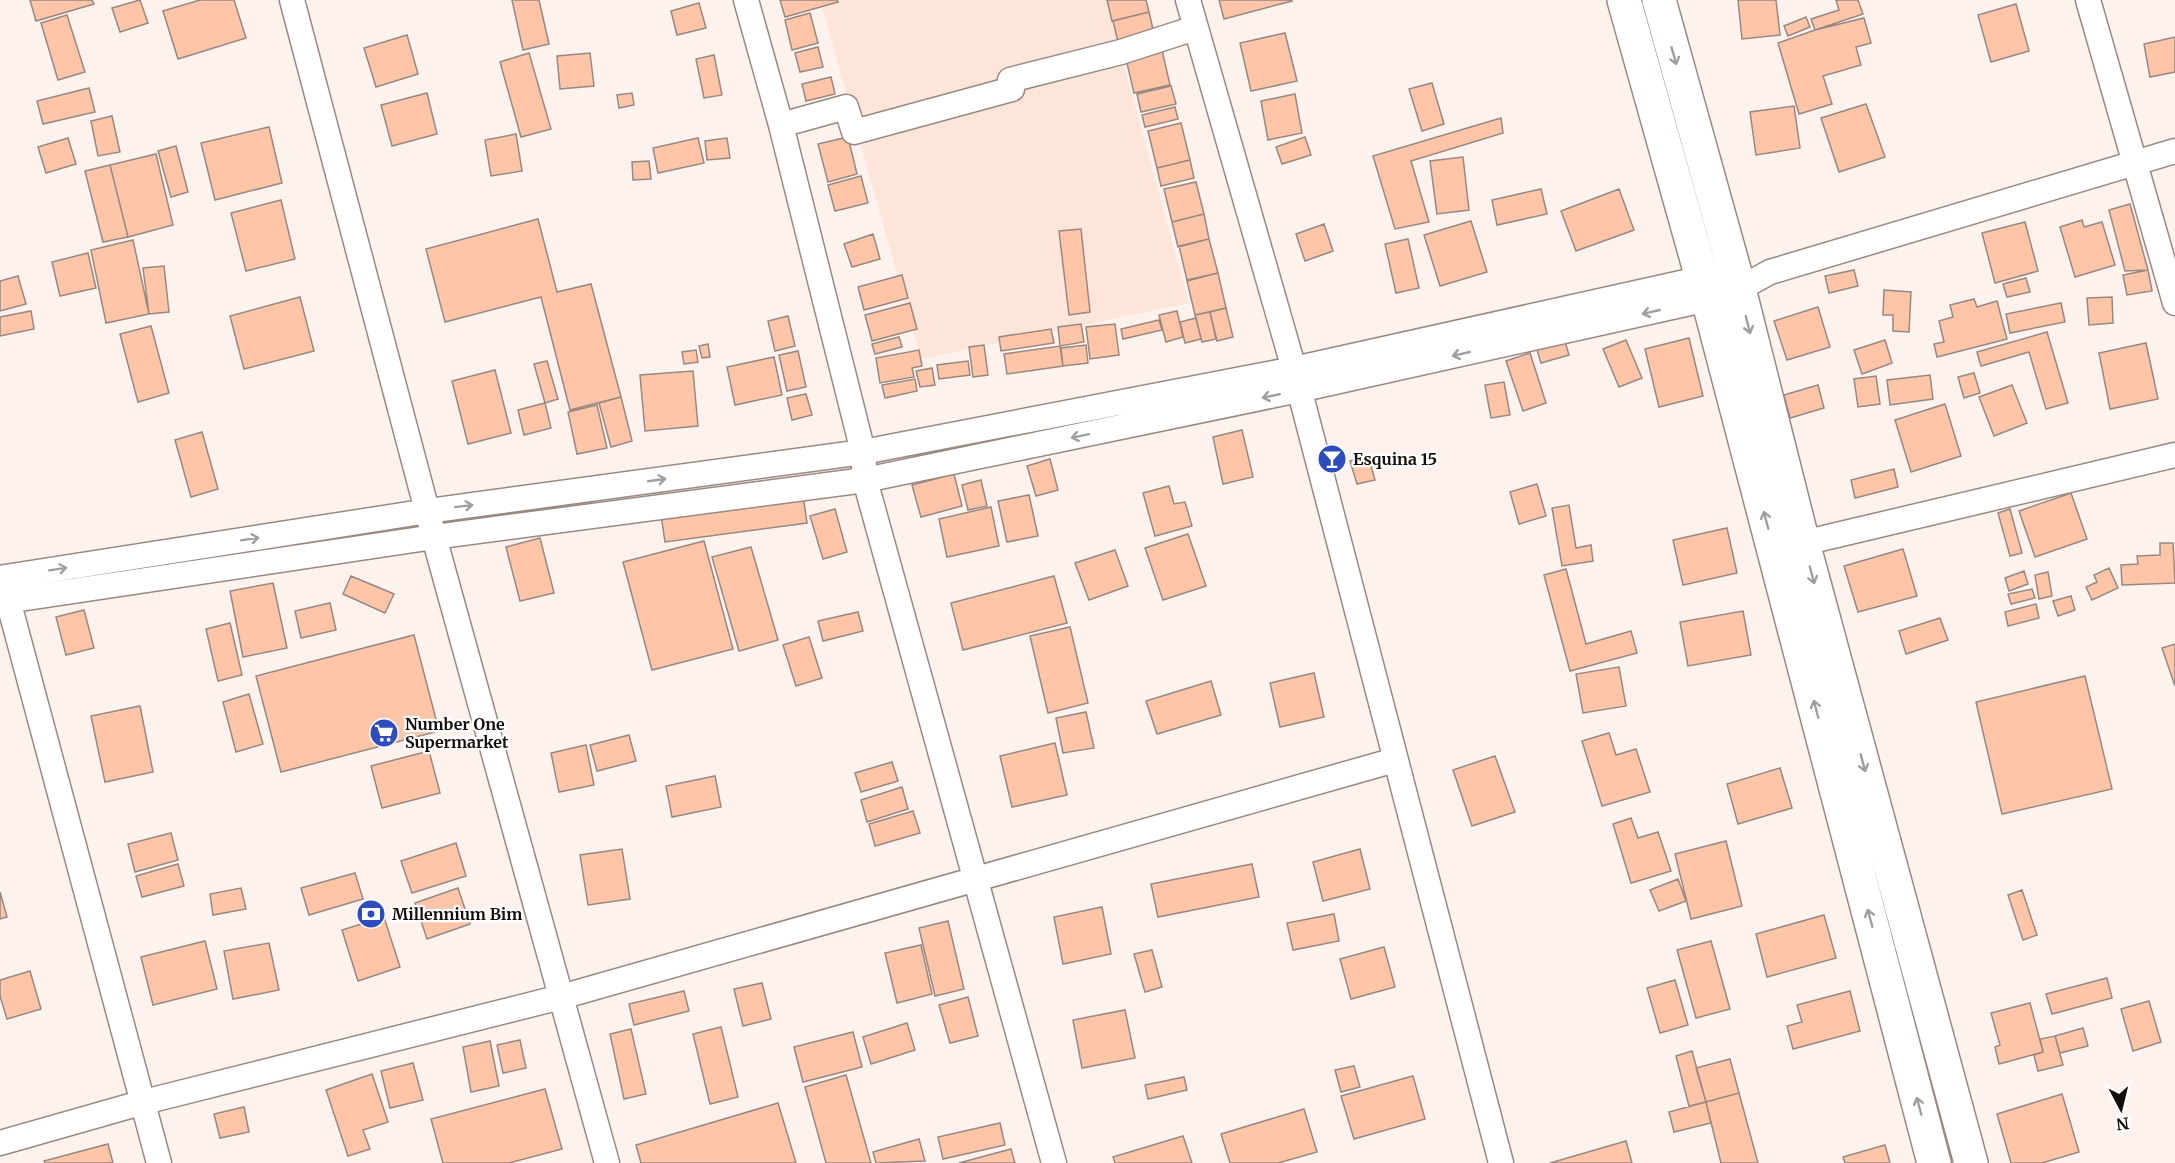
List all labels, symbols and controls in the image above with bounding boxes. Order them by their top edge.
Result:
one-way arrow [1669,46,1681,65]
one-way arrow [1642,306,1661,318]
one-way arrow [1743,316,1754,335]
one-way arrow [1452,349,1471,361]
one-way arrow [1261,391,1281,402]
one-way arrow [1070,430,1089,442]
bar icon: Esquina 15 [1316,443,1348,475]
place label: Esquina 15 [1353,449,1437,469]
one-way arrow [647,474,667,485]
one-way arrow [453,500,473,511]
one-way arrow [1760,511,1772,530]
one-way arrow [240,533,260,544]
one-way arrow [47,563,67,574]
one-way arrow [1807,565,1818,584]
one-way arrow [1809,700,1821,719]
place label: Number One Supermarket [405,714,509,752]
supermarket icon: Number One Supermarket [368,717,400,749]
one-way arrow [1858,754,1870,773]
bank icon: Millennium Bim [355,898,387,930]
place label: Millennium Bim [392,904,522,924]
one-way arrow [1864,909,1875,928]
north arrow [2091,1079,2151,1139]
one-way arrow [1913,1097,1925,1116]
text: N [2115,1113,2130,1135]

